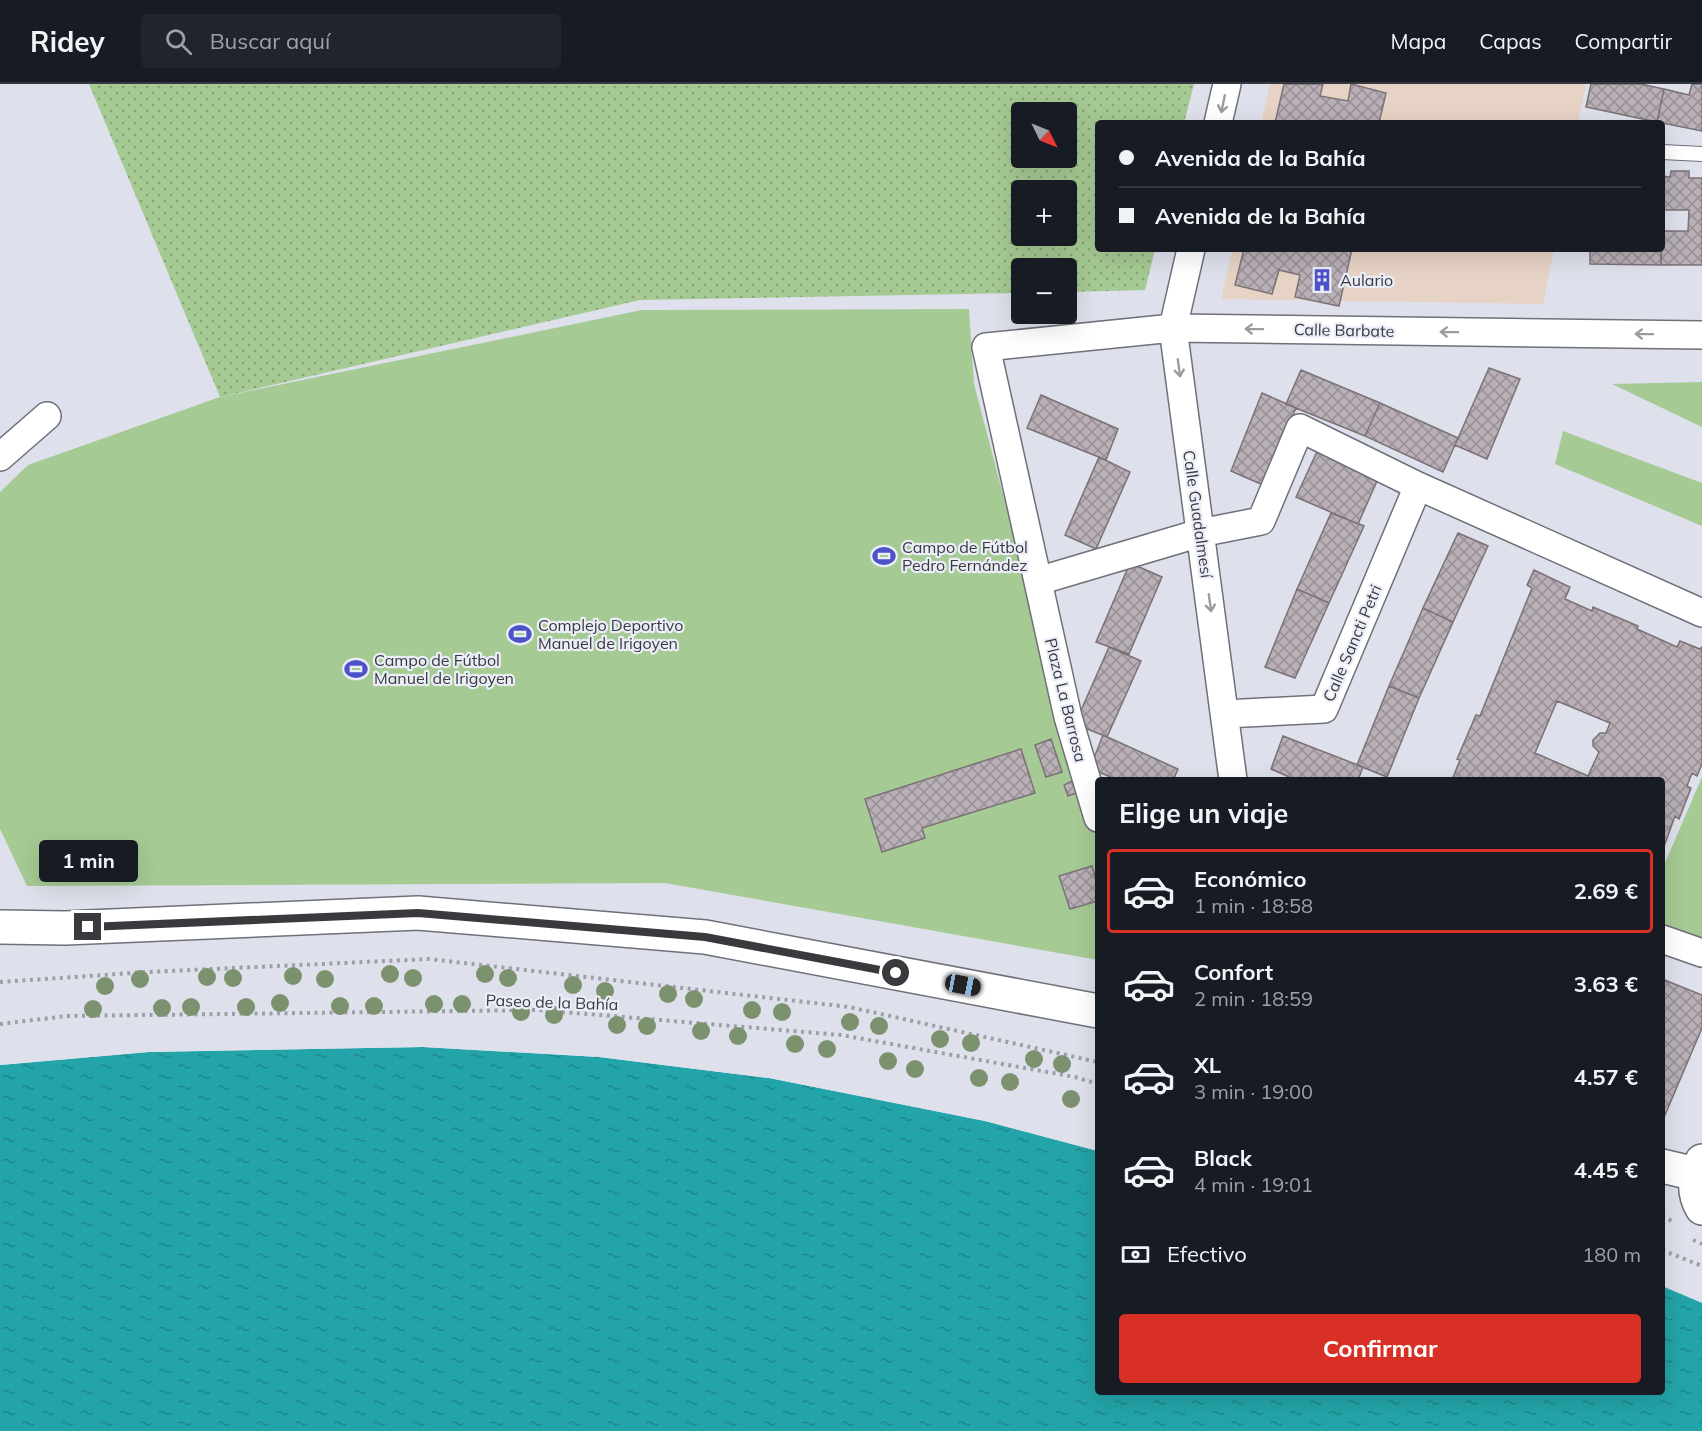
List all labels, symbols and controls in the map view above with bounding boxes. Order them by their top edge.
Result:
search box [141,14,561,68]
text: Ridey [30,24,105,59]
icon: search [162,25,195,58]
text: Buscar aquí [210,27,330,55]
text: Mapa [1391,28,1446,54]
text: Capas [1479,28,1542,54]
text: Compartir [1575,28,1672,54]
one-way arrow [1216,94,1228,113]
north arrow [1011,102,1077,168]
map controls [1011,102,1077,324]
text: Avenida de la Bahía [1155,144,1366,172]
button: + [1011,180,1077,246]
text: Avenida de la Bahía [1155,202,1366,230]
button: − [1011,258,1077,324]
building icon: Aulario [1309,267,1335,293]
place label: Aulario [1340,270,1393,290]
street label: Calle Barbate [1294,319,1394,341]
one-way arrow [1244,323,1264,335]
one-way arrow [1439,326,1459,338]
one-way arrow [1634,328,1654,340]
one-way arrow [1173,358,1184,378]
street label: Calle Guadalmesí [1179,449,1217,580]
place label: Campo de Fútbol Pedro Fernández [902,537,1028,575]
sports icon: Campo de Fútbol Pedro Fernández [871,543,897,569]
street label: Calle Sancti Petri [1318,581,1386,705]
one-way arrow [1205,593,1216,613]
place label: Complejo Deportivo Manuel de Irigoyen [538,615,683,653]
sports icon: Complejo Deportivo Manuel de Irigoyen [507,621,533,647]
street label: Plaza La Barrosa [1041,636,1091,764]
place label: Campo de Fútbol Manuel de Irigoyen [374,650,514,688]
sports icon: Campo de Fútbol Manuel de Irigoyen [343,656,369,682]
text: Elige un viaje [1119,796,1288,830]
callout: 1 min [38,840,138,882]
text: 1 min [62,848,115,873]
icon: car [1122,864,1176,918]
text: Económico [1194,865,1307,893]
text: 2.69 € [1574,877,1638,905]
text: 1 min · 18:58 [1194,893,1313,918]
route end [74,913,101,940]
icon: car [1122,957,1176,1011]
text: Confort [1194,958,1273,986]
route start [882,959,909,986]
text: 3.63 € [1574,970,1638,998]
car [944,973,982,997]
text: 2 min · 18:59 [1194,986,1313,1011]
street label: Paseo de la Bahía [485,990,619,1014]
icon: car [1122,1050,1176,1104]
text: XL [1194,1051,1221,1079]
text: 4.57 € [1574,1063,1638,1091]
text: 3 min · 19:00 [1194,1079,1313,1104]
icon: car [1122,1143,1176,1197]
text: Black [1194,1144,1252,1172]
text: 4.45 € [1574,1156,1638,1184]
text: 4 min · 19:01 [1194,1172,1313,1197]
icon: cash [1119,1238,1152,1271]
text: Efectivo [1167,1240,1247,1268]
text: 180 m [1582,1242,1641,1267]
button: Confirmar [1119,1314,1641,1383]

